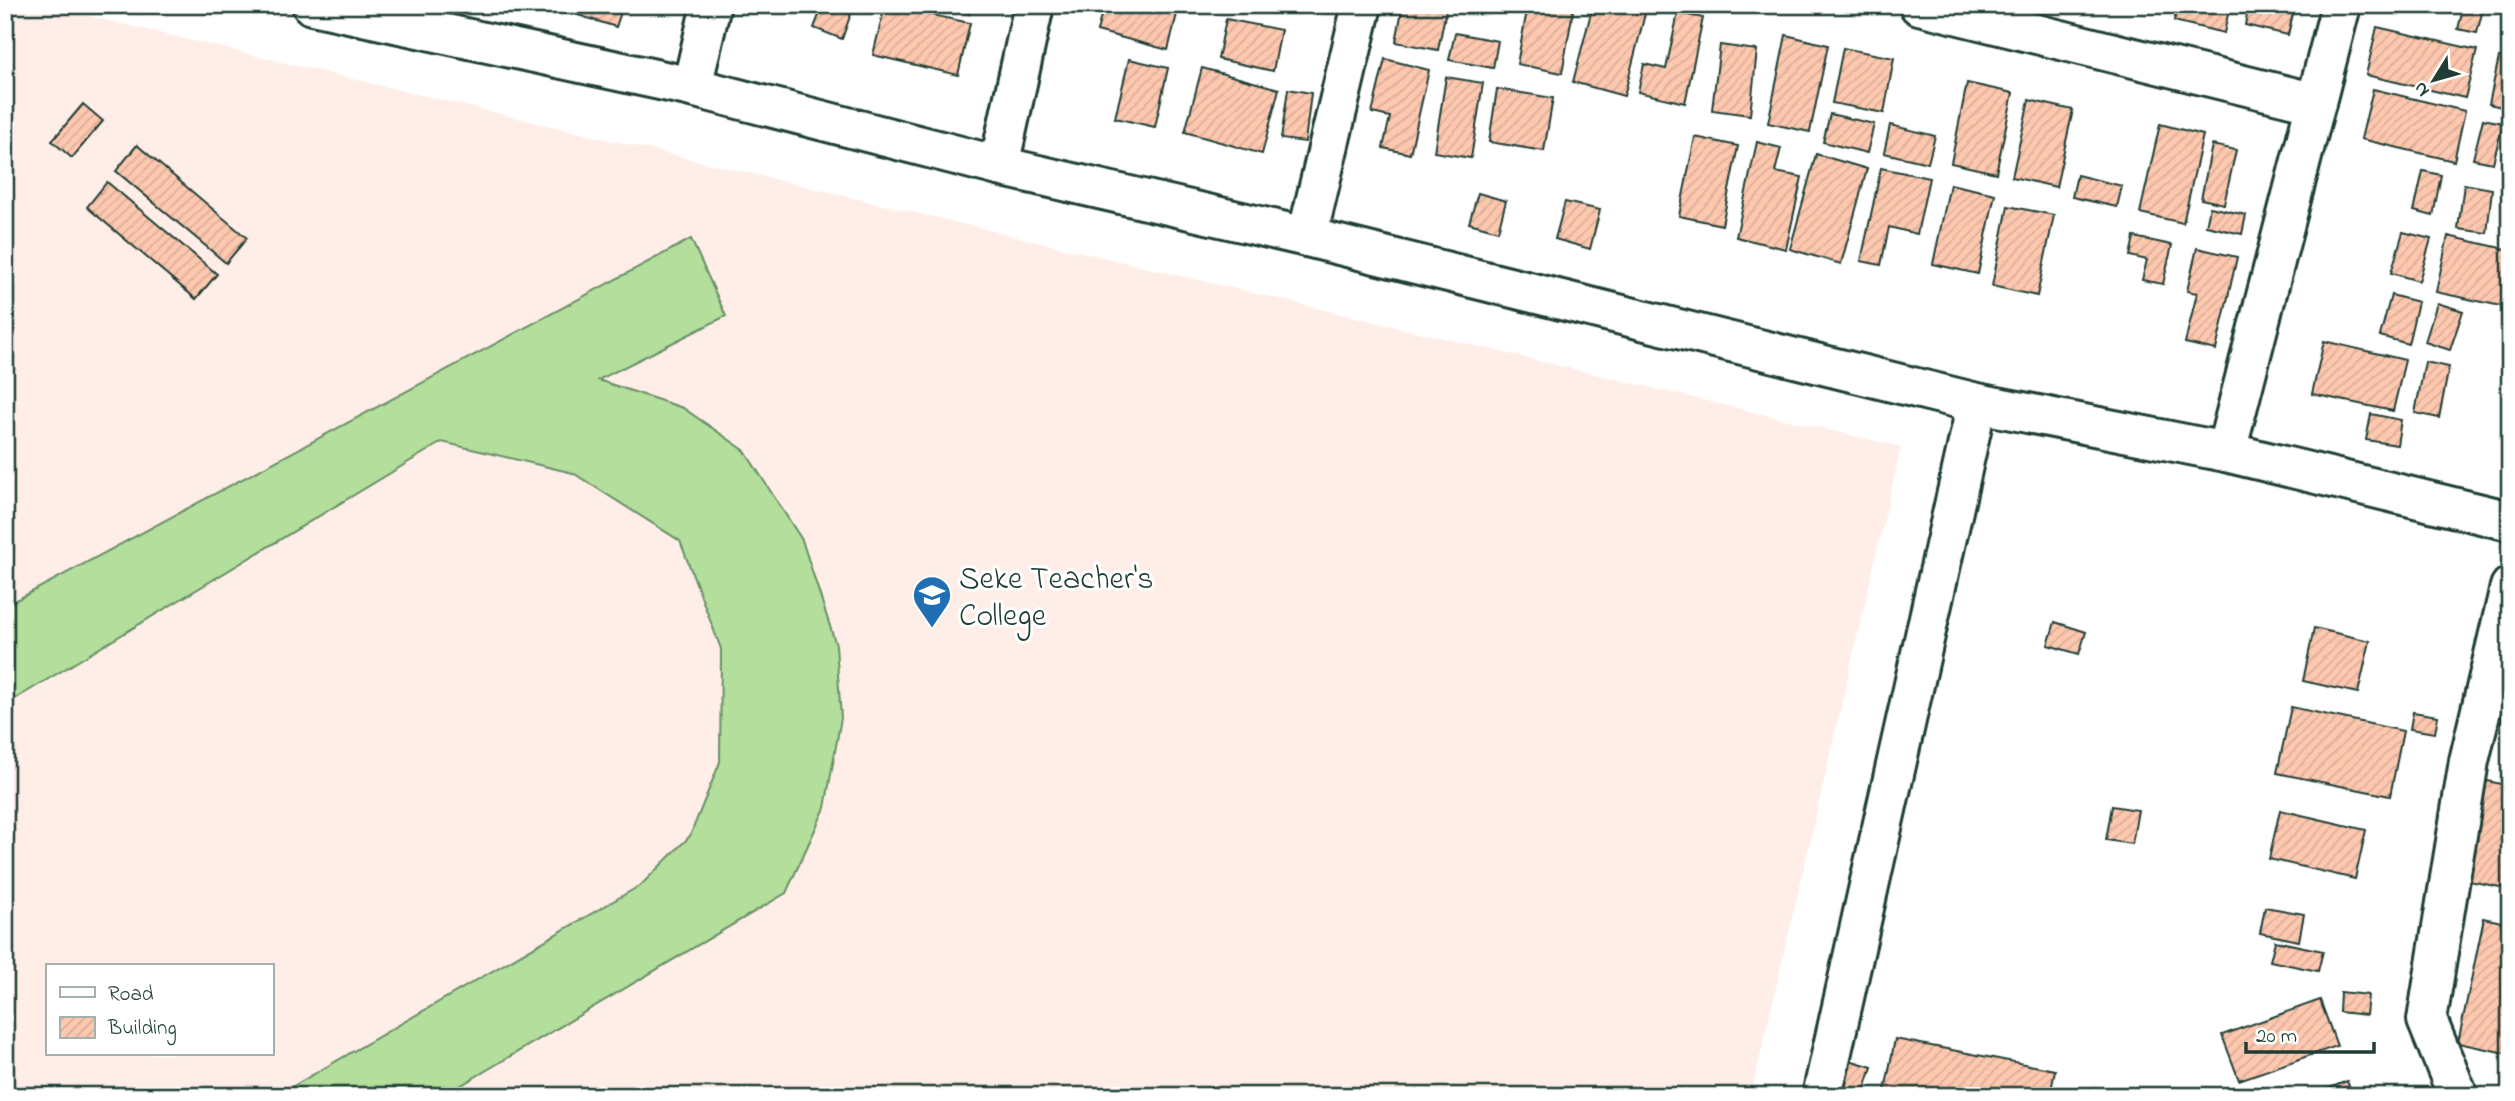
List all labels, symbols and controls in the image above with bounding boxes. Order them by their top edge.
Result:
north arrow [2400,46,2470,116]
text: N [2408,75,2437,102]
place label: Seke Teacher's College [959,557,1153,641]
school or university icon: Seke Teacher's College [911,574,953,629]
legend [46,964,273,1056]
text: Road [108,980,154,1010]
scale bar [2246,1010,2373,1054]
text: Building [107,1014,177,1046]
text: 20 m [2256,1022,2297,1052]

